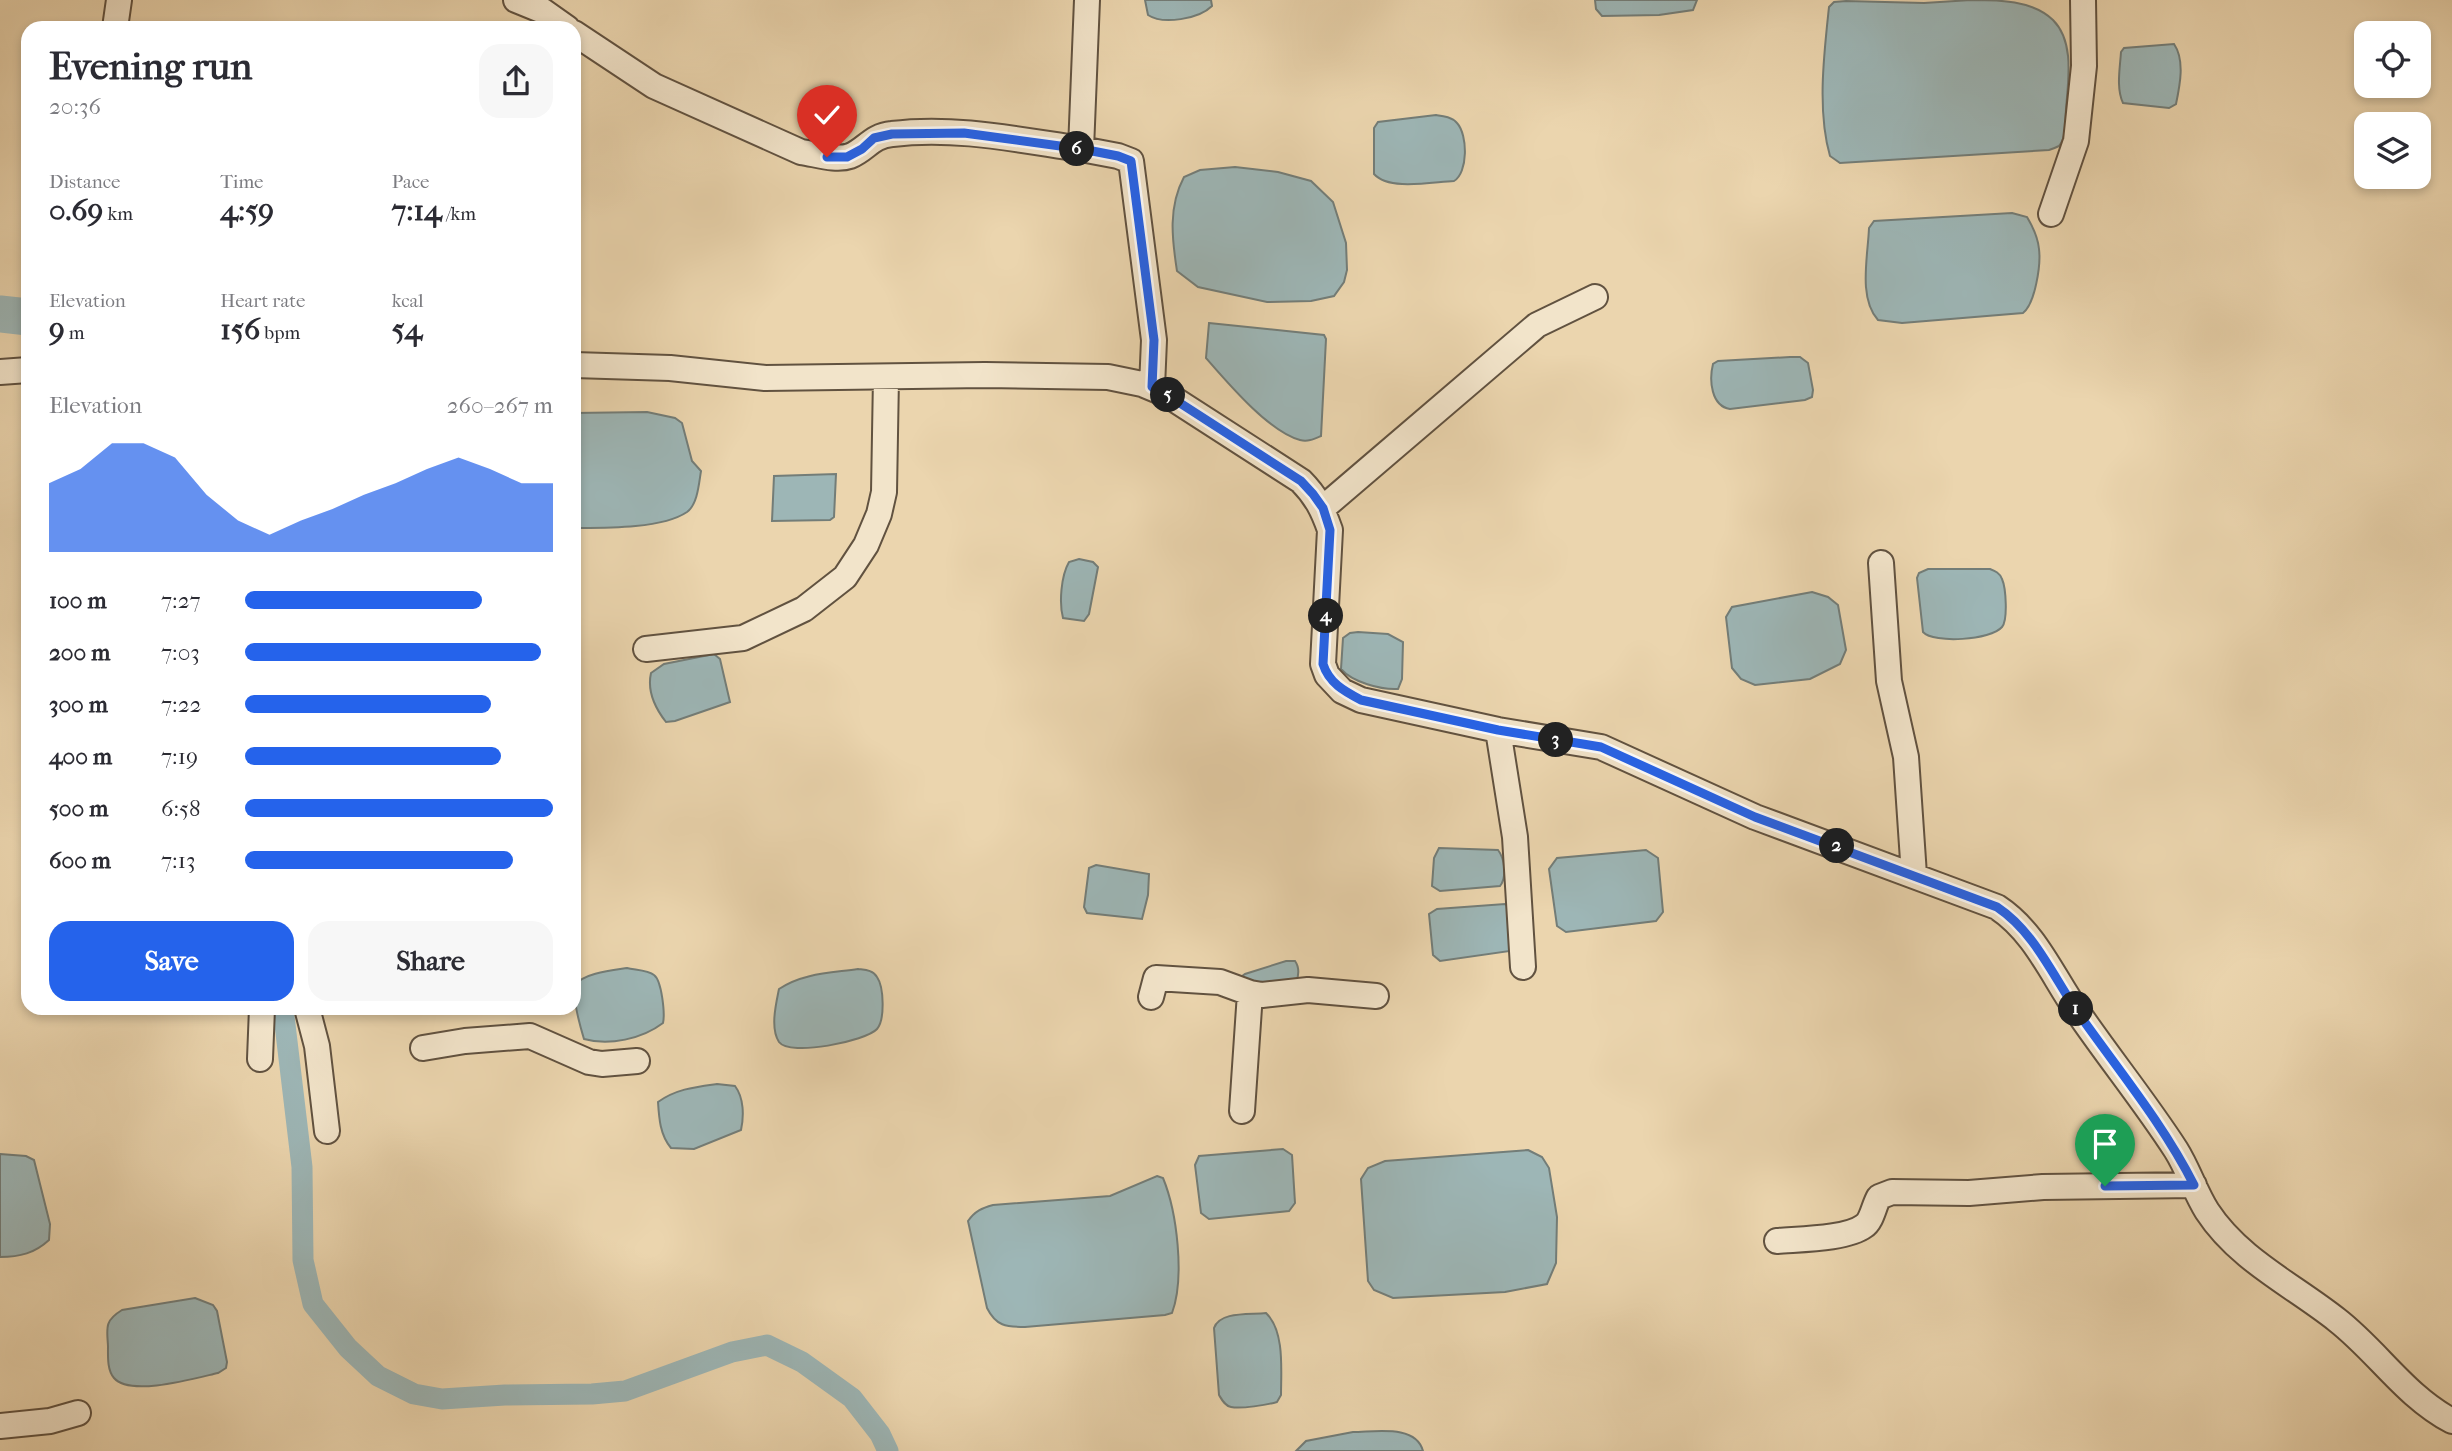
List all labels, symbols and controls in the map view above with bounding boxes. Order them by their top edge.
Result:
map controls [2354,21,2431,189]
button: locate [2354,21,2431,98]
text: Evening run [49,44,252,89]
button: share [479,44,553,118]
pin [797,85,857,157]
text: 20:36 [49,93,101,120]
icon: check [808,96,846,134]
button: layers [2354,112,2431,189]
pin: 6 [1060,132,1094,166]
text: 6 [1071,137,1082,159]
text: Distance [49,171,120,193]
text: Time [220,171,264,193]
text: Pace [392,171,430,193]
text: 0.69 [49,193,103,228]
text: 4:59 [220,193,274,228]
text: 7:14 [392,193,442,228]
text: km [103,203,133,225]
text: /km [442,203,476,225]
text: Elevation [49,290,126,312]
text: Heart rate [220,290,305,312]
text: kcal [392,290,424,312]
text: 9 [49,312,65,347]
text: 156 [220,312,260,347]
text: 54 [392,312,422,347]
text: m [65,322,85,344]
text: bpm [260,322,300,344]
pin: 5 [1150,378,1186,412]
text: 5 [1163,383,1172,405]
text: Elevation [49,392,142,419]
text: 260–267 m [447,392,553,419]
text: 100 m [49,587,107,614]
text: 7:27 [161,587,201,614]
pin: 4 [1308,598,1344,634]
text: 4 [1320,604,1331,626]
text: 200 m [49,639,110,666]
text: 7:03 [161,639,200,666]
text: 300 m [49,691,108,718]
text: 7:22 [161,691,201,718]
pin: 3 [1538,722,1574,758]
text: 3 [1552,728,1559,750]
text: 400 m [49,743,112,770]
text: 7:19 [161,743,198,770]
text: 500 m [49,795,108,822]
text: 6:58 [161,795,201,822]
pin: 2 [1820,828,1854,864]
text: 2 [1832,834,1841,856]
text: 600 m [49,847,111,874]
text: 7:13 [161,847,195,874]
button: Save [49,921,294,1001]
button: Share [308,921,553,1001]
pin: 1 [2058,992,2094,1026]
text: 1 [2072,997,2079,1019]
pin [2075,1114,2135,1186]
icon: arrive [2086,1125,2124,1163]

